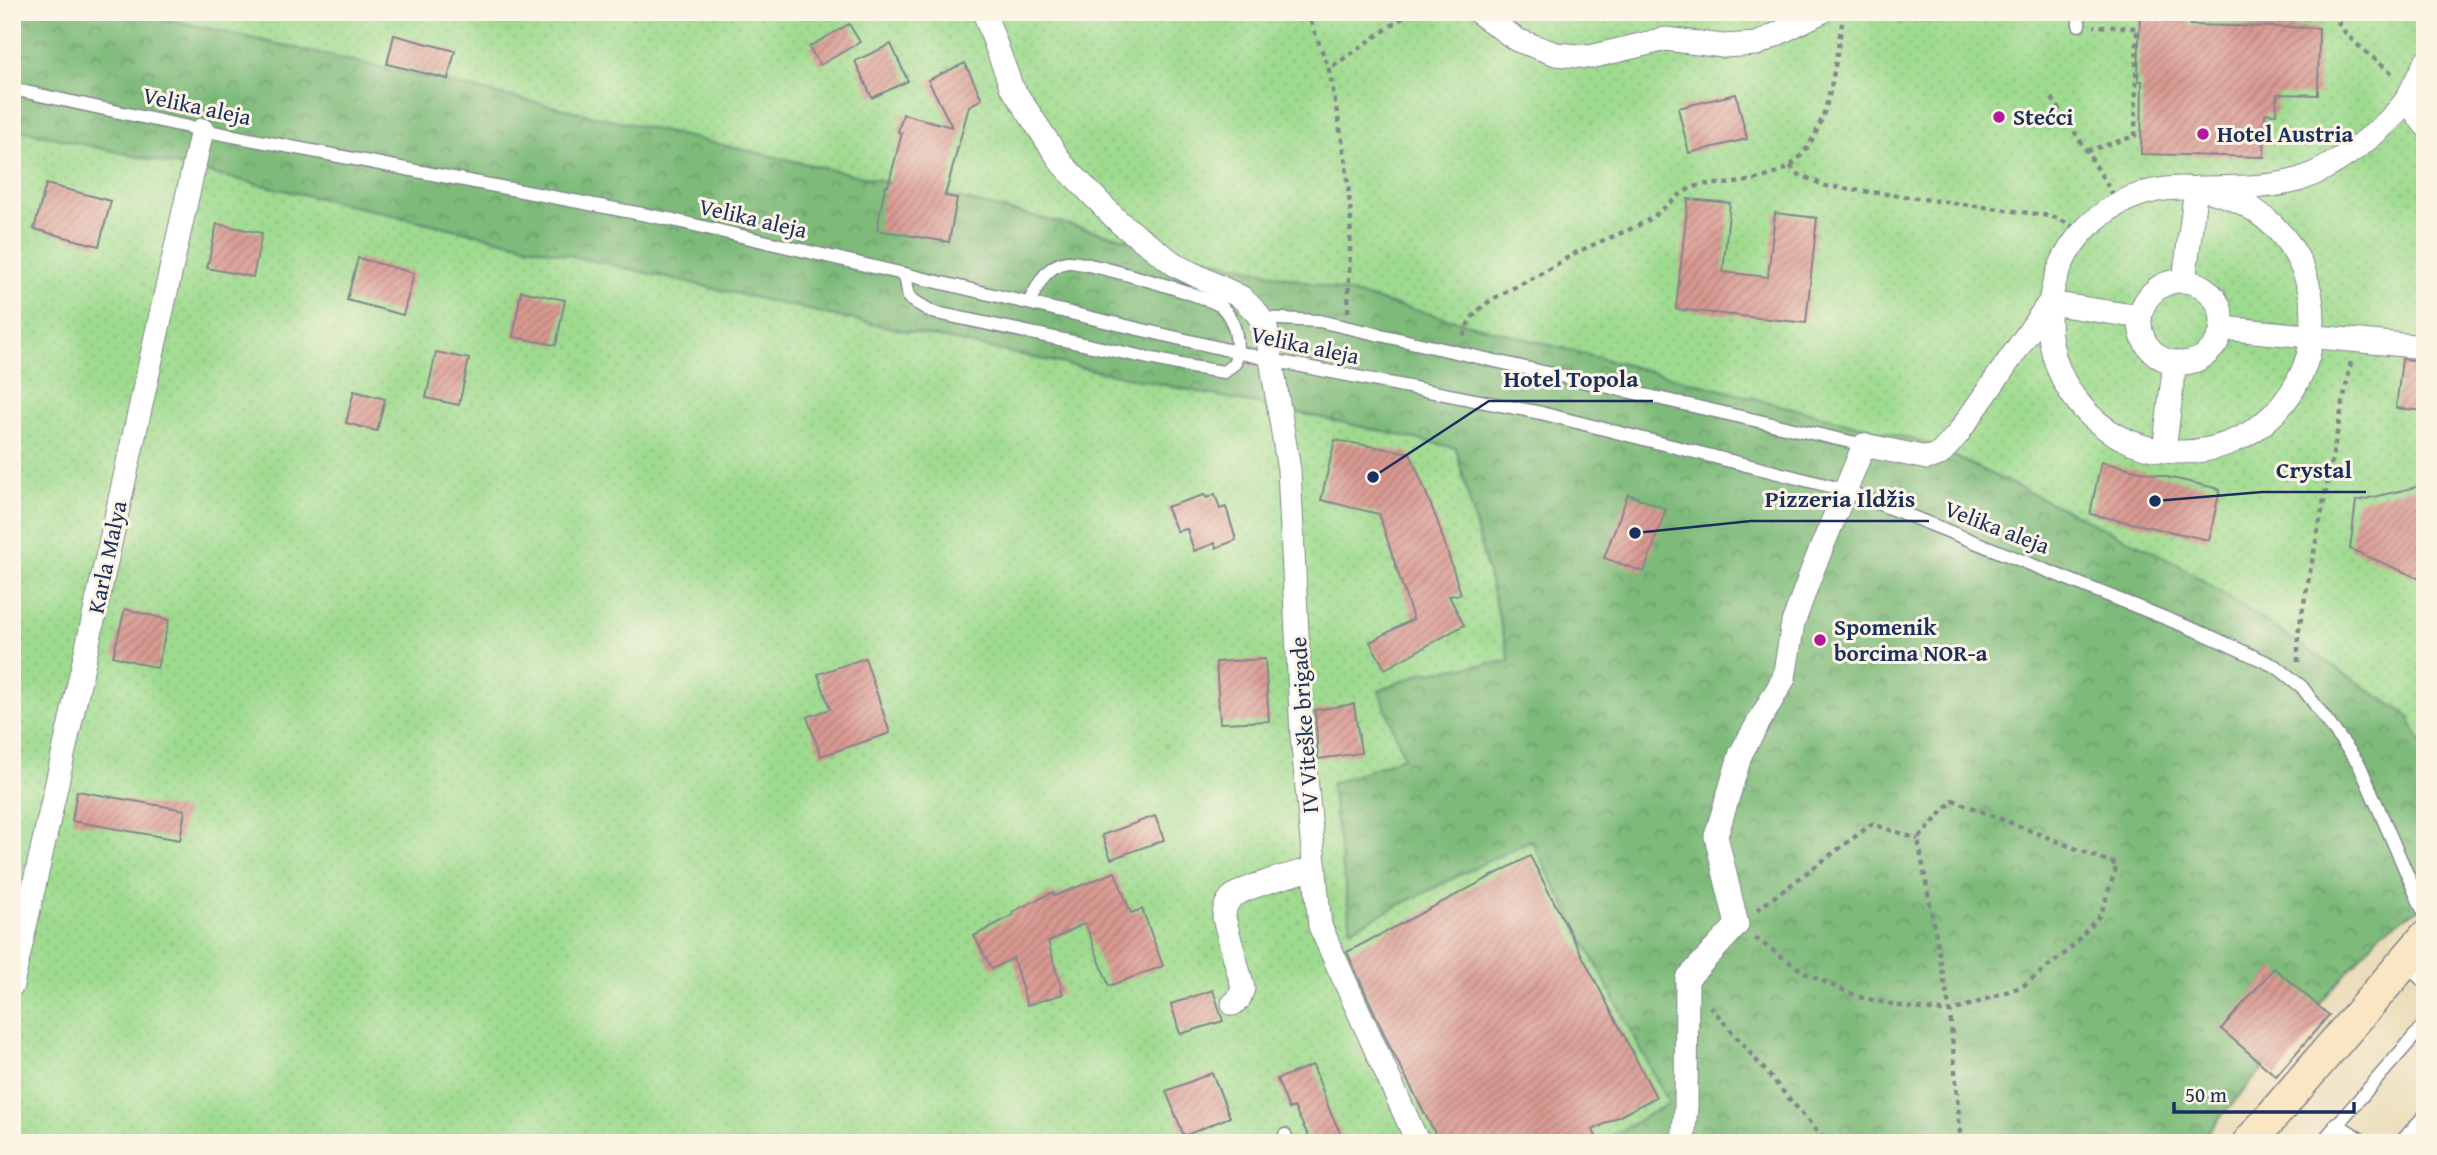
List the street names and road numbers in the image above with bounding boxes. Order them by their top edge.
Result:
street label: Velika aleja [140,78,255,133]
street label: Velika aleja [696,189,811,246]
street label: Velika aleja [1248,317,1363,372]
street label: Velika aleja [1940,491,2055,562]
street label: Karla Malya [78,497,135,616]
street label: IV Viteške brigade [1281,636,1326,815]

